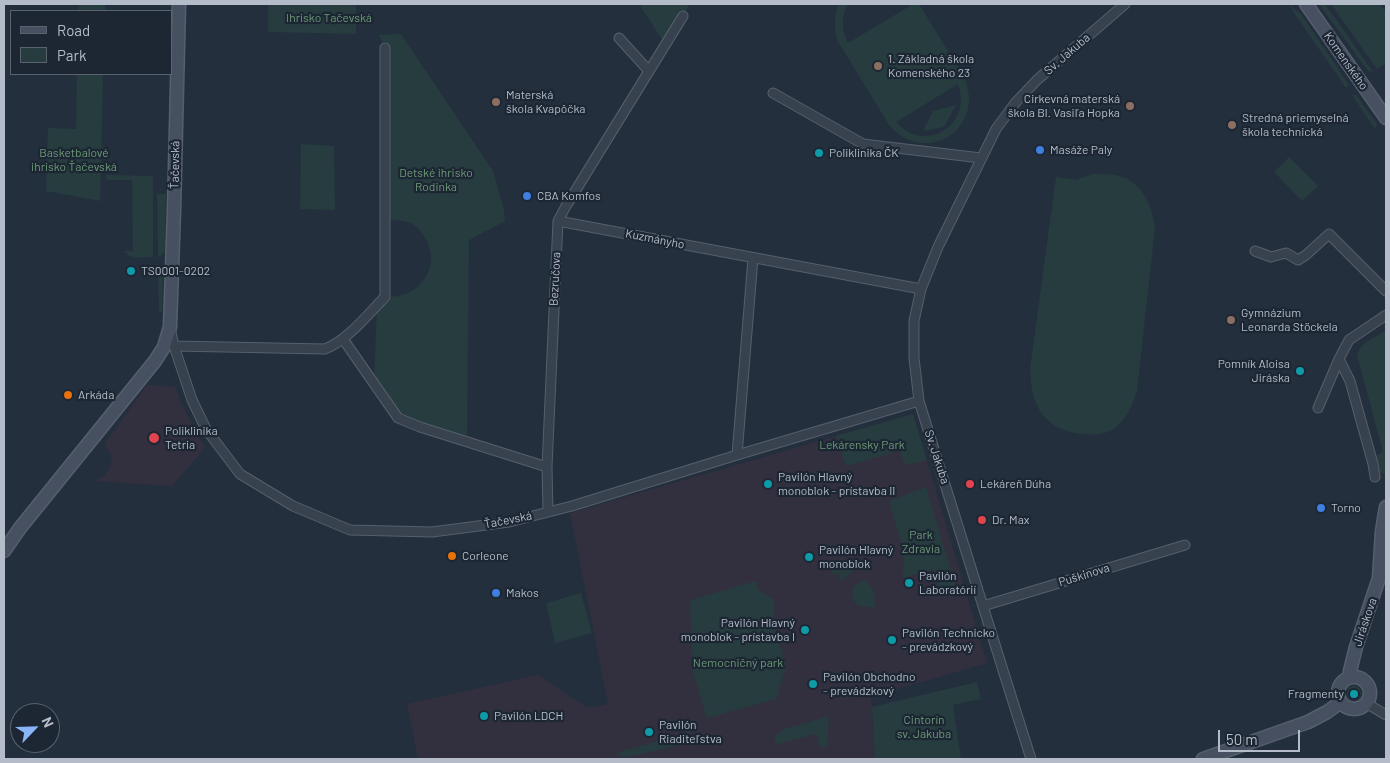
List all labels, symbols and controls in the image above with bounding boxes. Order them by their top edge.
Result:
legend [10,10,172,75]
park label: Ihrisko Tačevská [286,11,372,25]
text: Road [57,21,90,39]
street label: Komenského [1321,29,1371,93]
street label: Sv. Jakuba [1041,30,1093,78]
text: Park [57,46,86,64]
place label: 1. Základná škola Komenského 23 [888,52,974,80]
marker: 1. Základná škola Komenského 23 [872,60,884,72]
place label: Materská škola Kvapôčka [506,88,585,116]
place label: Cirkevná materská škola Bl. Vasiľa Hopka [1008,92,1120,120]
marker: Materská škola Kvapôčka [490,96,502,108]
marker: Cirkevná materská škola Bl. Vasiľa Hopka [1124,100,1136,112]
place label: Stredná priemyselná škola technická [1242,111,1349,139]
marker: Stredná priemyselná škola technická [1226,119,1238,131]
street label: Ťačevská [167,141,183,189]
place label: Masáže Paly [1050,143,1112,157]
marker: Masáže Paly [1034,144,1046,156]
park label: Basketbalové ihrisko Ťačevská [31,146,117,174]
place label: Poliklinika ČK [829,146,899,160]
marker: Poliklinika ČK [813,147,825,159]
park label: Detské ihrisko Rodinka [399,166,473,194]
place label: CBA Komfos [537,189,601,203]
marker: CBA Komfos [521,190,533,202]
street label: Kuzmányho [624,226,686,252]
street label: Bezručova [546,252,564,306]
place label: TS0001-0202 [141,264,210,278]
marker: TS0001-0202 [125,265,137,277]
place label: Gymnázium Leonarda Stöckela [1241,306,1338,334]
marker: Gymnázium Leonarda Stöckela [1225,314,1237,326]
place label: Pomník Aloisa Jiráska [1218,357,1290,385]
marker: Pomník Aloisa Jiráska [1294,365,1306,377]
place label: Arkáda [78,388,114,402]
marker: Arkáda [62,389,74,401]
place label: Poliklinika Tetria [165,424,218,452]
street label: Sv. Jakuba [921,428,953,486]
marker: Poliklinika Tetria [147,431,161,445]
park label: Lekárensky Park [819,438,905,452]
place label: Pavilón Hlavný monoblok - prístavba II [778,470,895,498]
place label: Lekáreň Dúha [980,477,1051,491]
marker: Pavilón Hlavný monoblok - prístavba II [762,478,774,490]
marker: Lekáreň Dúha [964,478,976,490]
place label: Torno [1331,501,1361,515]
marker: Torno [1315,502,1327,514]
street label: Ťačevská [483,508,533,532]
place label: Dr. Max [992,513,1030,527]
marker: Dr. Max [976,514,988,526]
park label: Park Zdravia [902,528,940,556]
place label: Pavilón Hlavný monoblok [819,543,893,571]
place label: Corleone [462,549,509,563]
marker: Corleone [446,550,458,562]
marker: Pavilón Hlavný monoblok [803,551,815,563]
street label: Puškinova [1057,560,1111,590]
place label: Pavilón Laboratórií [919,569,976,597]
marker: Pavilón Laboratórií [903,577,915,589]
place label: Makos [506,586,539,600]
marker: Makos [490,587,502,599]
street label: Jiráskova [1350,596,1380,648]
place label: Pavilón Hlavný monoblok - prístavba I [681,616,795,644]
marker: Pavilón Hlavný monoblok - prístavba I [799,624,811,636]
place label: Pavilón Technicko - prevádzkový [902,626,995,654]
marker: Pavilón Technicko - prevádzkový [886,634,898,646]
park label: Nemocničný park [693,656,783,670]
place label: Pavilón Obchodno - prevádzkový [823,670,916,698]
marker: Pavilón Obchodno - prevádzkový [807,678,819,690]
place label: Fragmenty [1288,687,1344,701]
marker: Fragmenty [1348,688,1360,700]
north arrow [10,703,60,753]
place label: Pavilón LDCH [494,709,563,723]
marker: Pavilón LDCH [478,710,490,722]
park label: Cintorín sv. Jakuba [897,713,951,741]
text: N [39,714,58,730]
place label: Pavilón Riaditeľstva [659,718,722,746]
scale bar [1220,720,1302,752]
marker: Pavilón Riaditeľstva [643,726,655,738]
text: 50 m [1226,730,1258,748]

